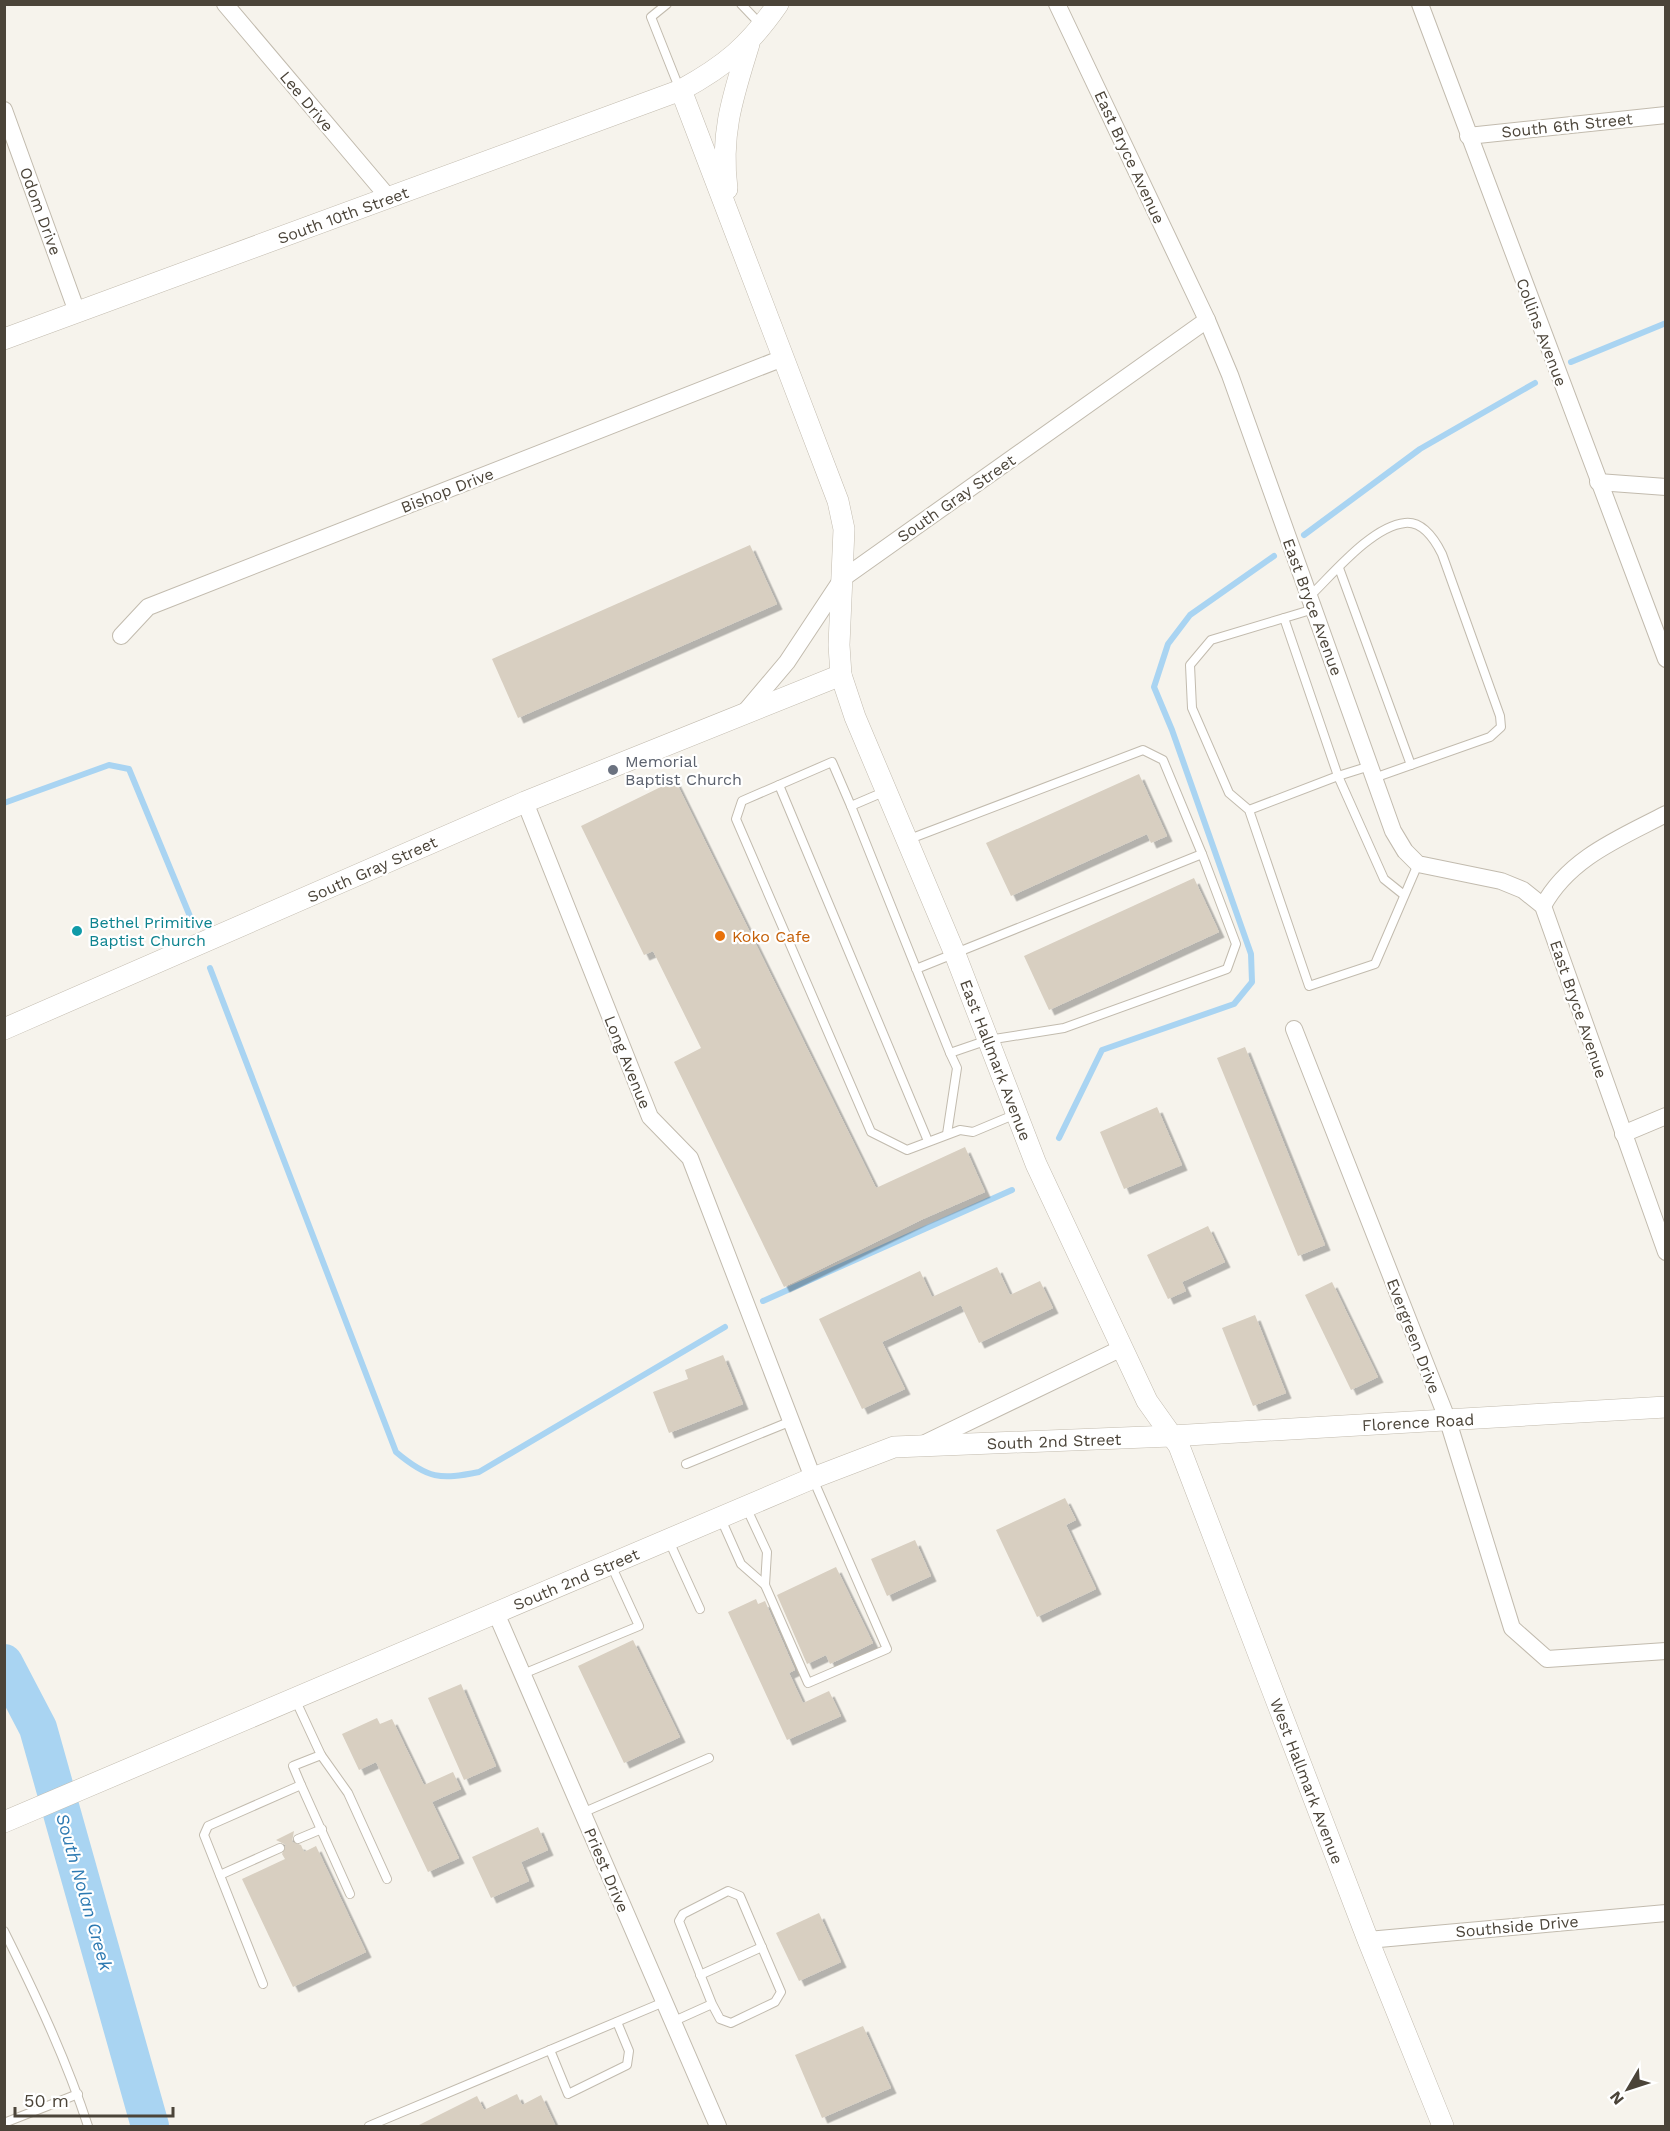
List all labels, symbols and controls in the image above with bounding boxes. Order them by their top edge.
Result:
street label: Lee Drive [276,67,337,135]
street label: East Bryce Avenue [1090,88,1169,227]
street label: South 6th Street [1501,109,1634,142]
street label: Odom Drive [16,165,65,258]
street label: South 10th Street [275,183,411,248]
street label: Collins Avenue [1512,275,1571,389]
street label: South Gray Street [894,450,1019,546]
street label: Bishop Drive [398,464,496,517]
street label: East Bryce Avenue [1279,536,1346,678]
place label: Memorial Baptist Church [625,752,742,789]
marker: Memorial Baptist Church [606,763,620,777]
street label: South Gray Street [305,832,440,907]
place label: Bethel Primitive Baptist Church [89,913,213,950]
marker: Bethel Primitive Baptist Church [70,924,84,938]
place label: Koko Cafe [732,927,811,946]
marker: Koko Cafe [713,929,727,943]
street label: East Bryce Avenue [1546,938,1611,1081]
street label: East Hallmark Avenue [956,977,1035,1144]
street label: Long Avenue [600,1013,655,1112]
street label: Evergreen Drive [1383,1276,1444,1396]
street label: Florence Road [1361,1410,1475,1435]
street label: South 2nd Street [986,1430,1122,1453]
street label: South 2nd Street [510,1544,642,1615]
street label: West Hallmark Avenue [1266,1696,1347,1867]
water label: South Nolan Creek [52,1811,117,1974]
street label: Priest Drive [580,1825,633,1915]
street label: Southside Drive [1455,1912,1579,1941]
north arrow [1598,2059,1658,2119]
scale bar [15,2080,172,2118]
text: N [1606,2088,1628,2109]
text: 50 m [24,2090,69,2111]

